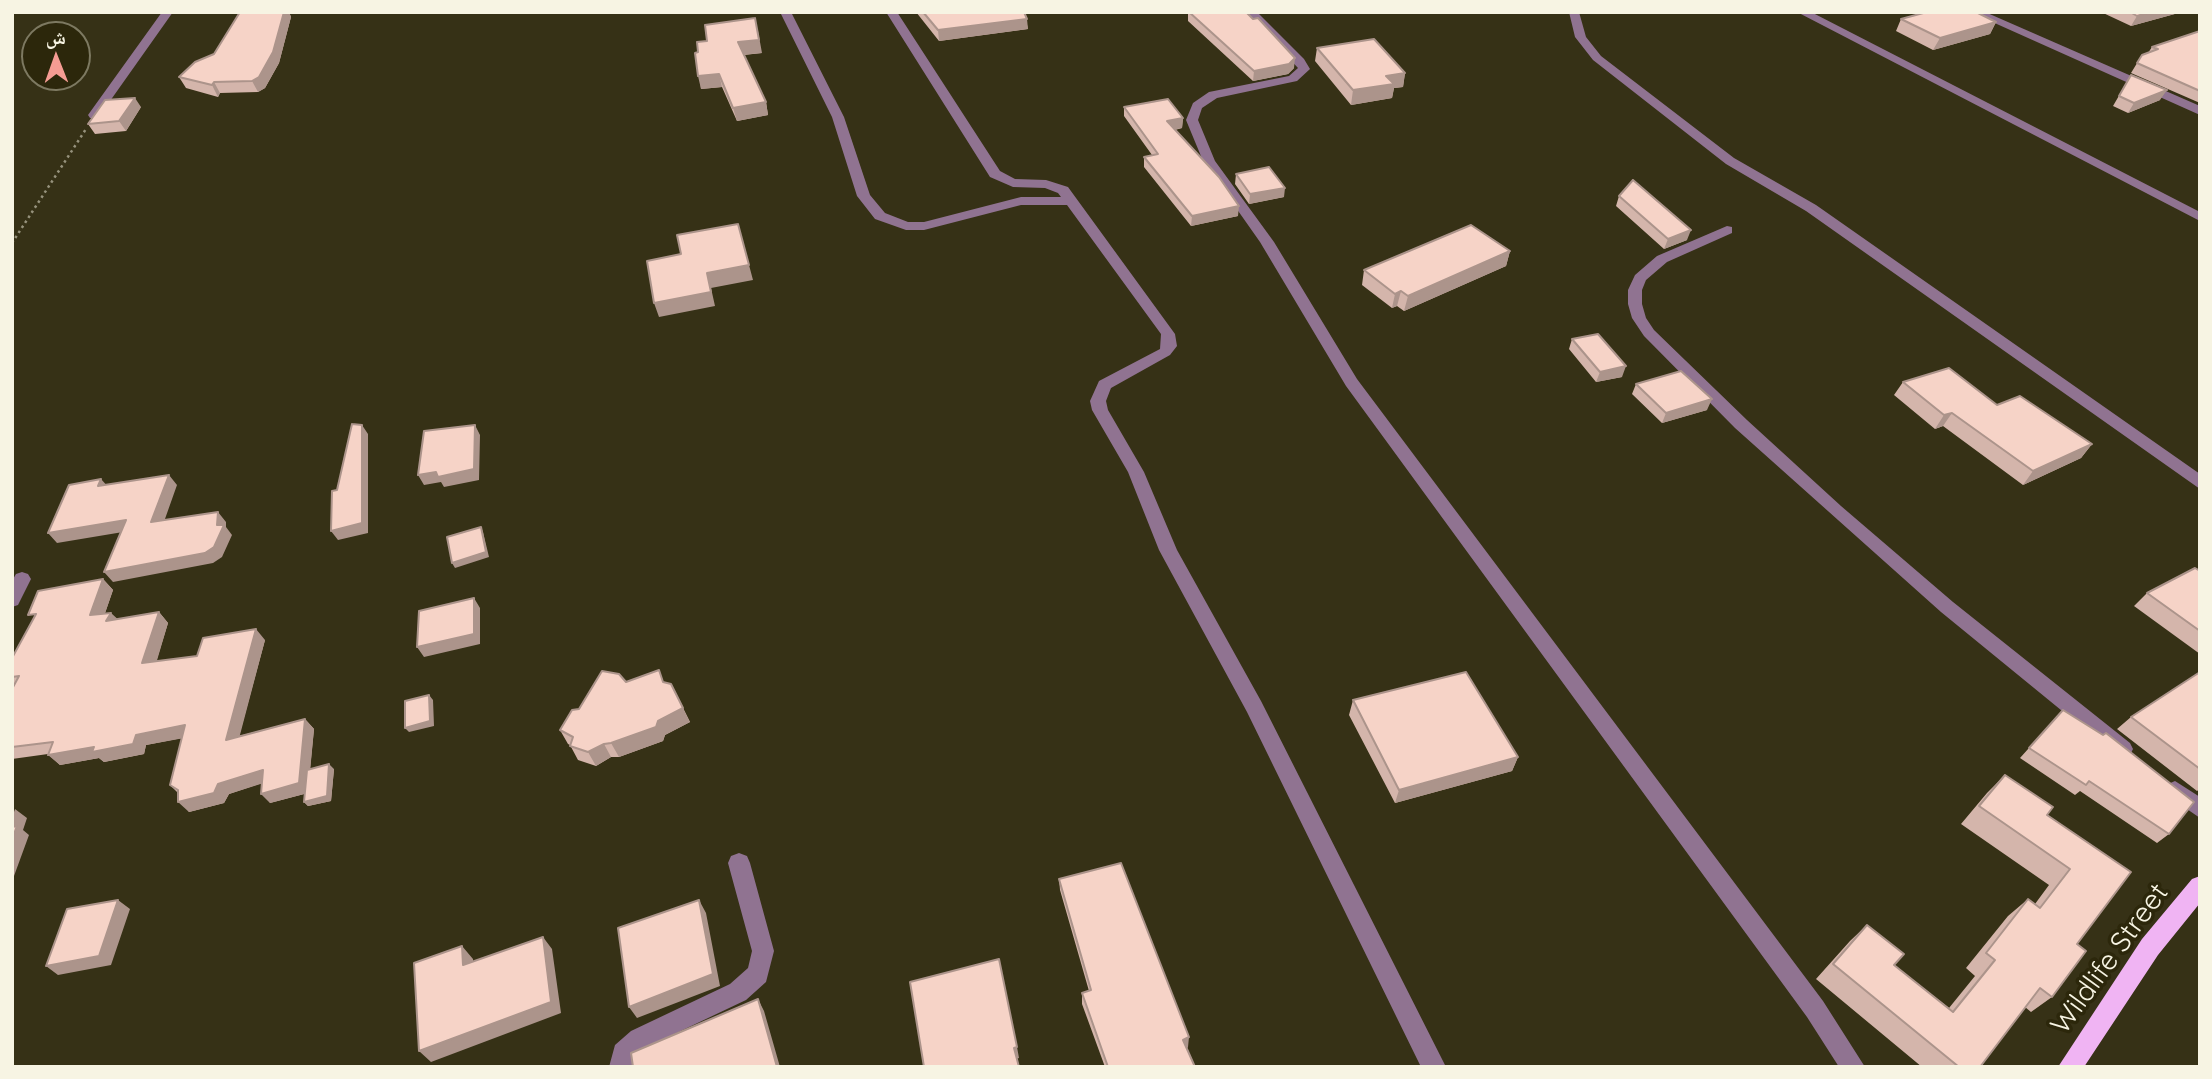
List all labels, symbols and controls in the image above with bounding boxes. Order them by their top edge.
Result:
north arrow [21,21,91,91]
text: ش [45,25,66,49]
street label: Wildlife Street [2044,877,2176,1041]

